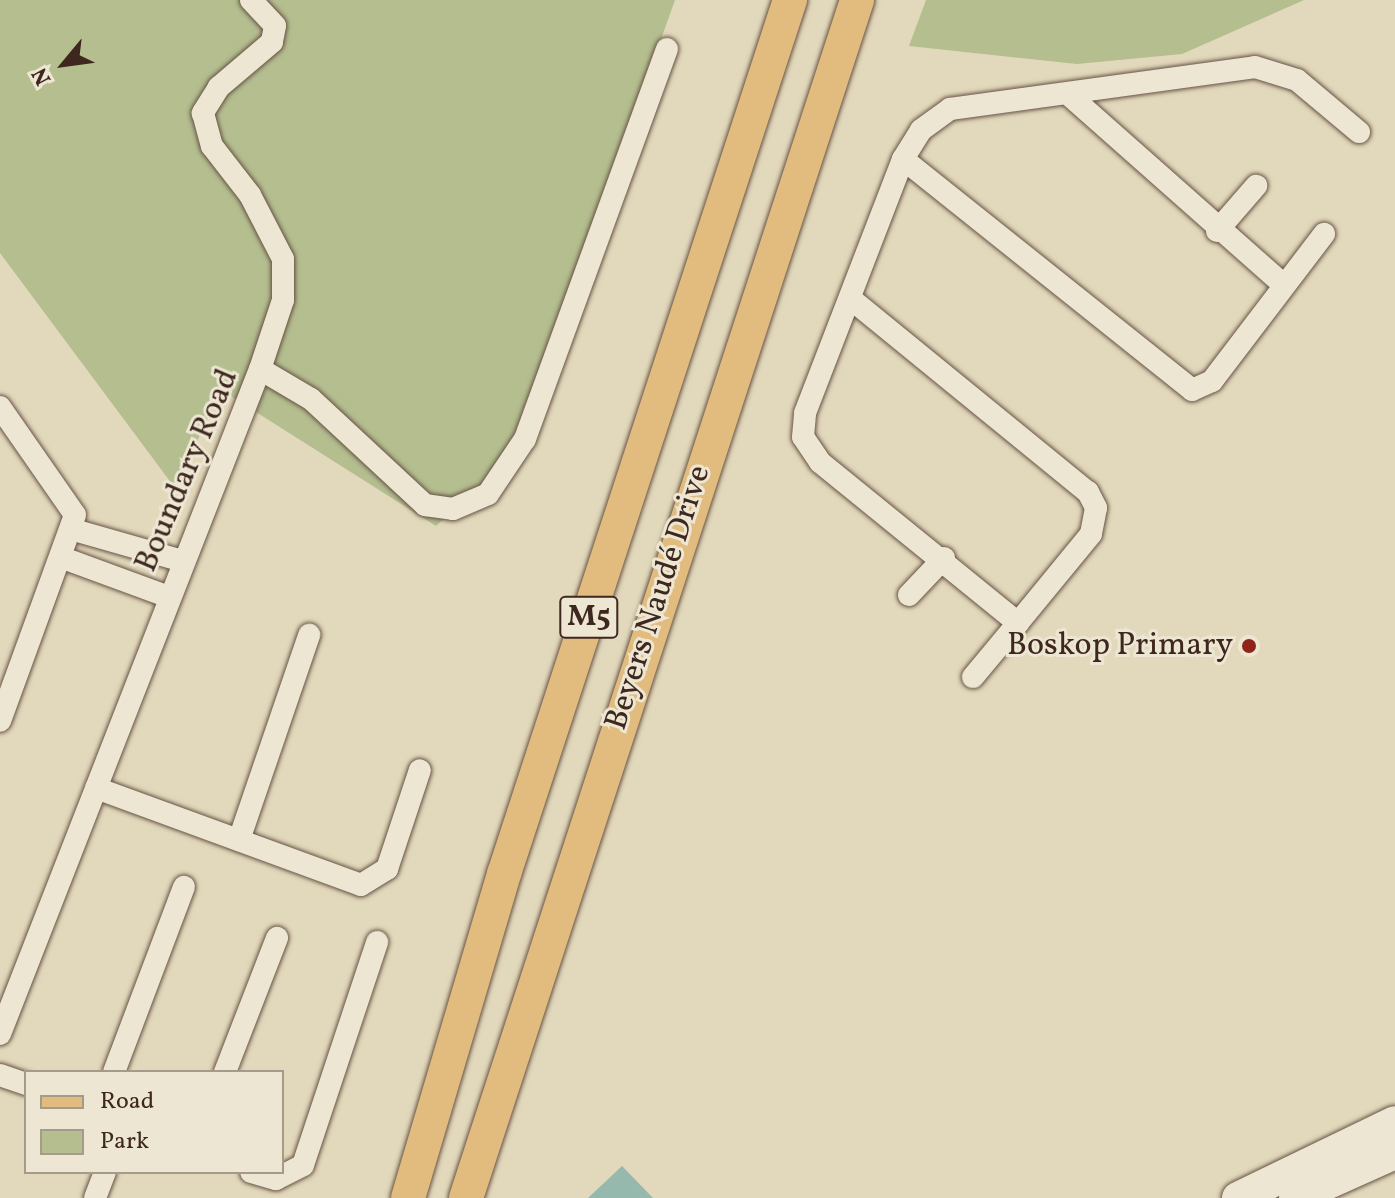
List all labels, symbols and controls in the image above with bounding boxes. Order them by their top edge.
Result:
north arrow [24,24,104,104]
text: N [25,61,60,90]
street label: Boundary Road [128,363,248,579]
street label: Beyers Naudé Drive [598,461,720,735]
road number: M5 [559,591,619,643]
place label: Boskop Primary [1007,627,1233,665]
marker: Boskop Primary [1240,637,1258,655]
legend [24,1070,284,1174]
text: Road [100,1085,154,1119]
text: Park [100,1125,149,1159]

